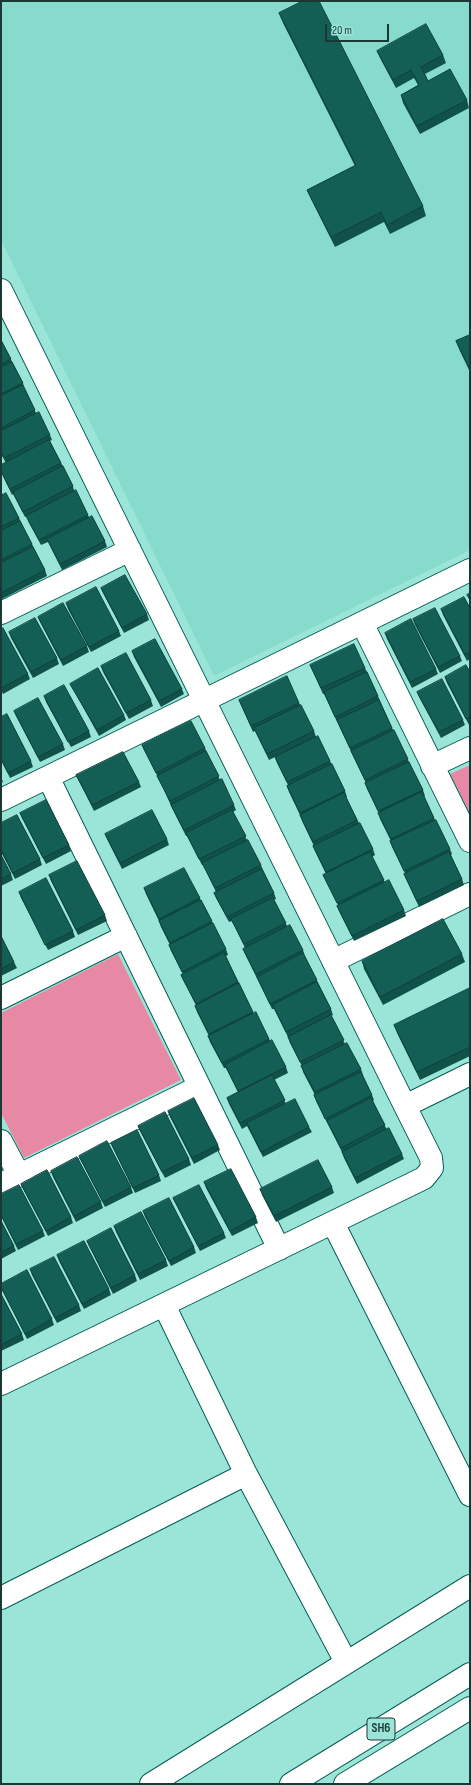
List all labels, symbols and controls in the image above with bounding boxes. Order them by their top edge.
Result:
scale bar [327,16,391,42]
text: 20 m [332,23,352,38]
road number: SH6 [367,1718,395,1740]

